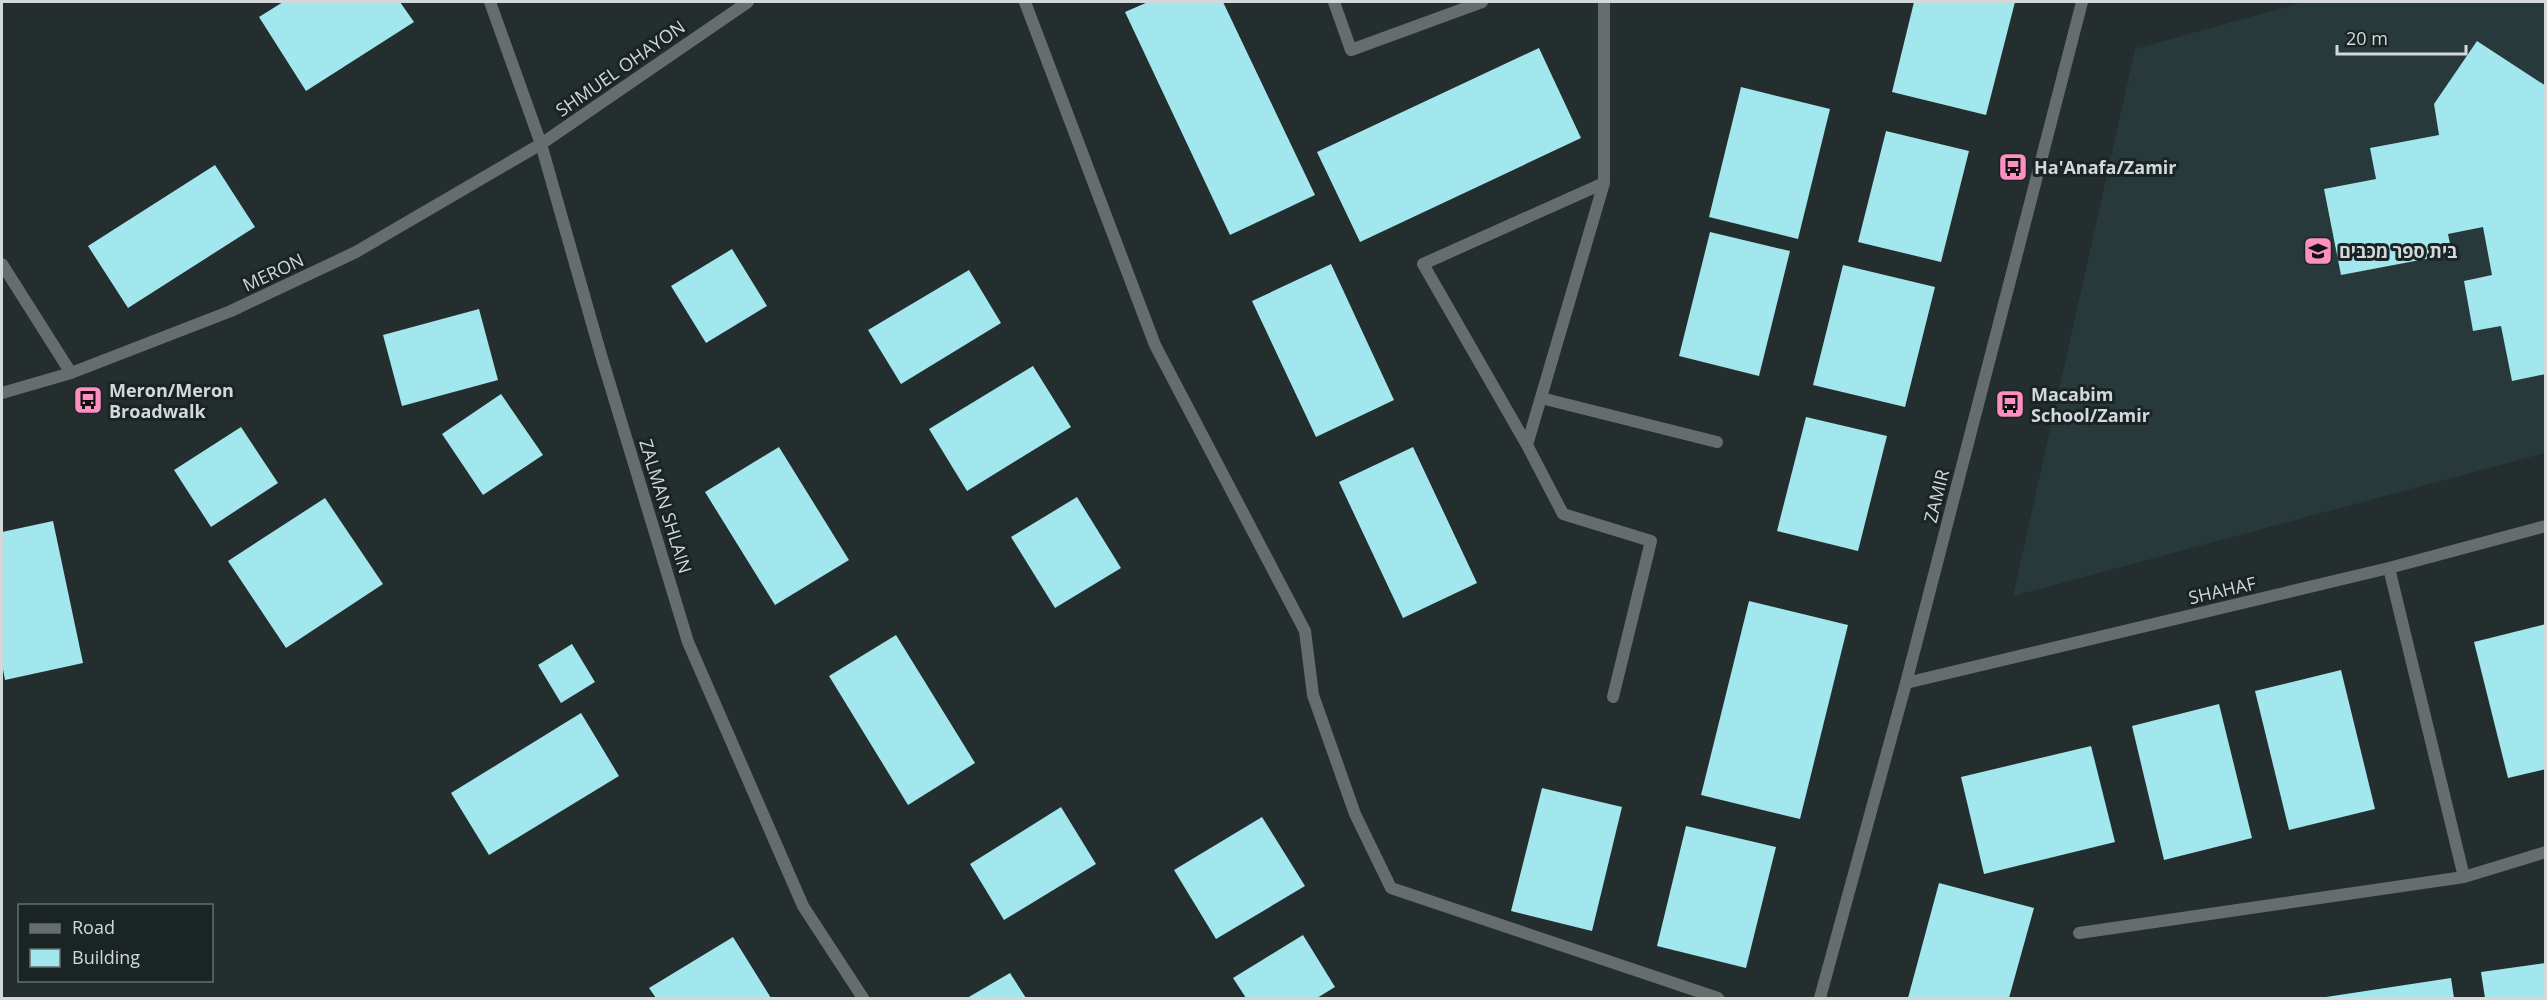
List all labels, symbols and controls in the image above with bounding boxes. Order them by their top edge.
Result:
street label: SHMUEL OHAYON [551,14,689,122]
scale bar [2337,18,2466,56]
text: 20 m [2346,26,2388,50]
bus stop icon: Ha'Anafa/Zamir [1997,151,2029,183]
place label: Ha'Anafa/Zamir [2034,155,2176,179]
school or university icon: בית ספר מכבים [2302,235,2334,267]
place label: בית ספר מכבים [2339,239,2457,263]
street label: MERON [239,247,307,297]
place label: Meron/Meron Broadwalk [109,378,234,423]
place label: Macabim School/Zamir [2031,382,2150,427]
bus stop icon: Meron/Meron Broadwalk [72,384,104,416]
bus stop icon: Macabim School/Zamir [1994,388,2026,420]
street label: ZALMAN SHLAIN [634,436,698,576]
street label: ZAMIR [1918,467,1954,525]
street label: SHAHAF [2186,571,2258,609]
legend [18,904,213,982]
text: Road [72,915,115,939]
text: Building [72,945,140,969]

